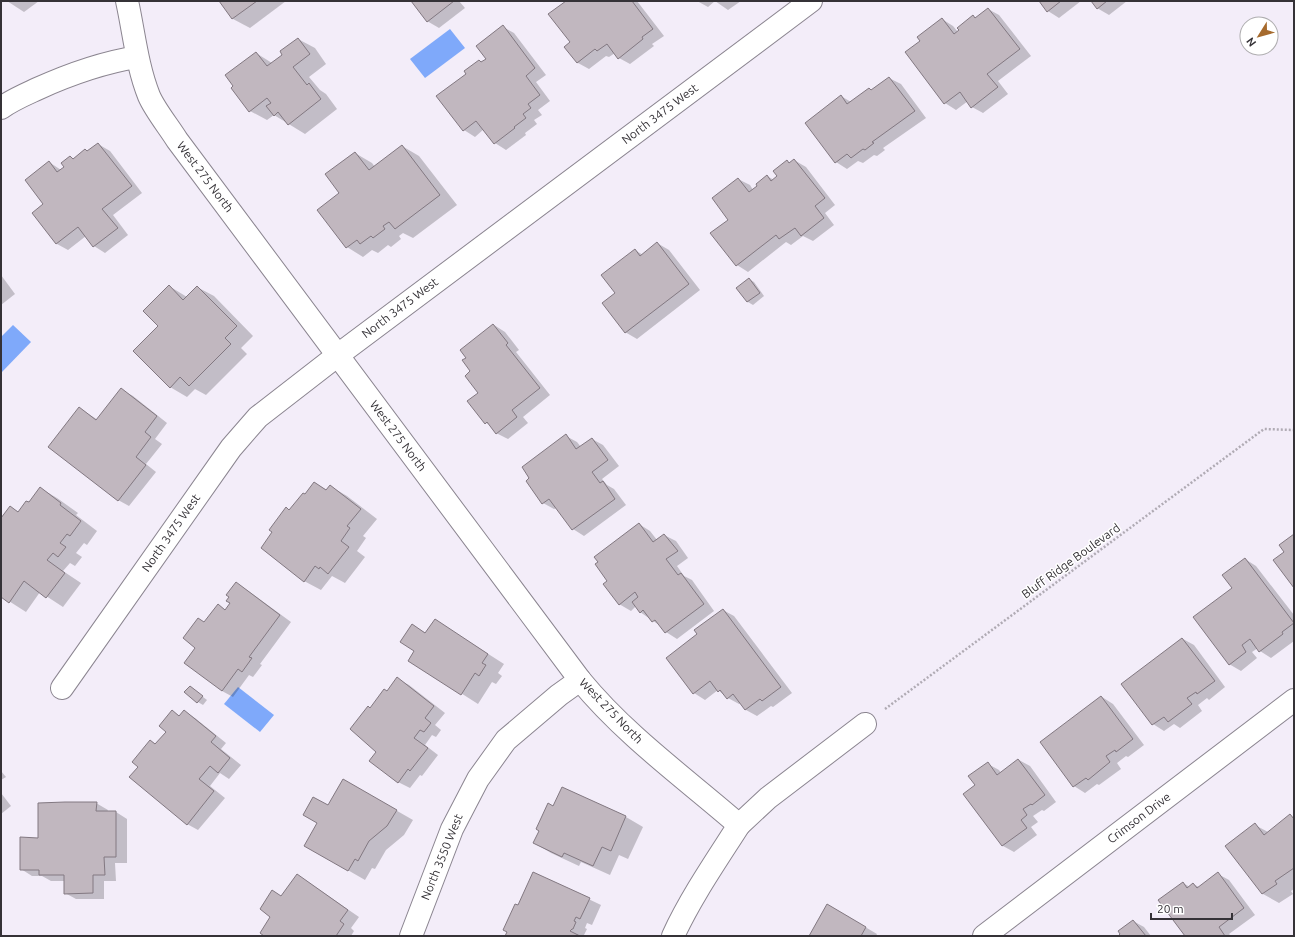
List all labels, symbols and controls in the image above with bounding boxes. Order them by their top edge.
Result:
north arrow [1239,16,1279,56]
text: N [1244,35,1258,49]
street label: North 3475 West [619,81,700,146]
street label: West 275 North [175,139,236,215]
street label: North 3475 West [359,275,440,340]
street label: West 275 North [368,398,429,474]
street label: North 3475 West [139,491,202,574]
street label: Bluff Ridge Boulevard [1019,521,1122,601]
street label: West 275 North [577,676,646,746]
street label: Crimson Drive [1105,790,1173,845]
street label: North 3550 West [418,812,465,902]
scale bar [1151,895,1232,921]
text: 20 m [1157,902,1184,915]

